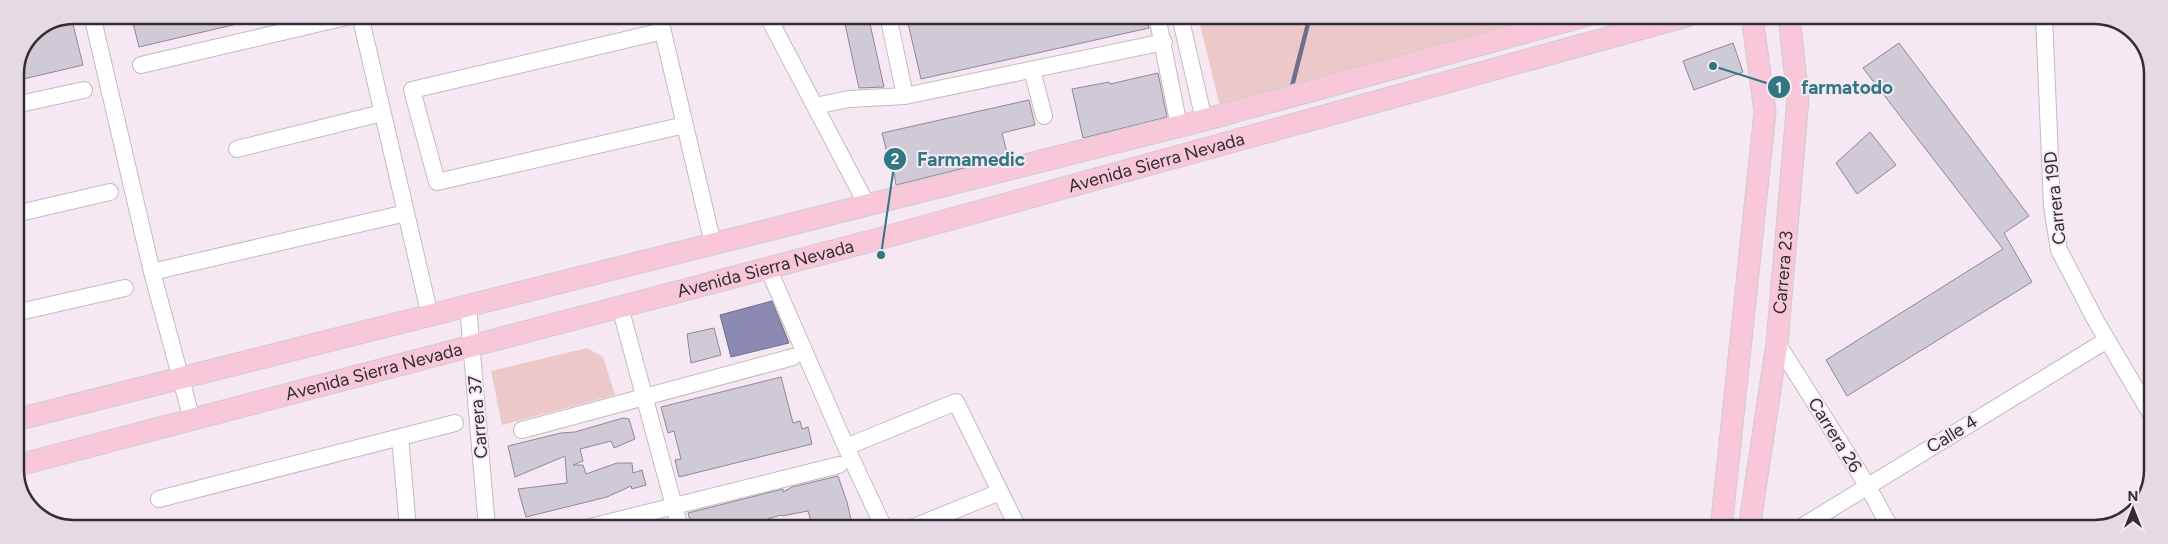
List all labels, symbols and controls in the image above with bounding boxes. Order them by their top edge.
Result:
callout: farmatodo [1766,70,1903,104]
text: farmatodo [1801,76,1893,99]
text: 1 [1776,79,1782,97]
street label: Avenida Sierra Nevada [1066,128,1247,197]
callout: Farmamedic [882,142,1035,176]
text: Farmamedic [917,148,1025,171]
text: 2 [891,150,900,168]
street label: Carrera 19D [2039,150,2071,246]
street label: Carrera 23 [1769,230,1798,315]
street label: Avenida Sierra Nevada [675,235,856,302]
street label: Avenida Sierra Nevada [283,338,465,405]
street label: Carrera 37 [463,374,493,459]
street label: Carrera 26 [1803,393,1867,477]
street label: Calle 4 [1923,410,1981,458]
north arrow [2108,484,2158,534]
text: N [2128,488,2138,505]

